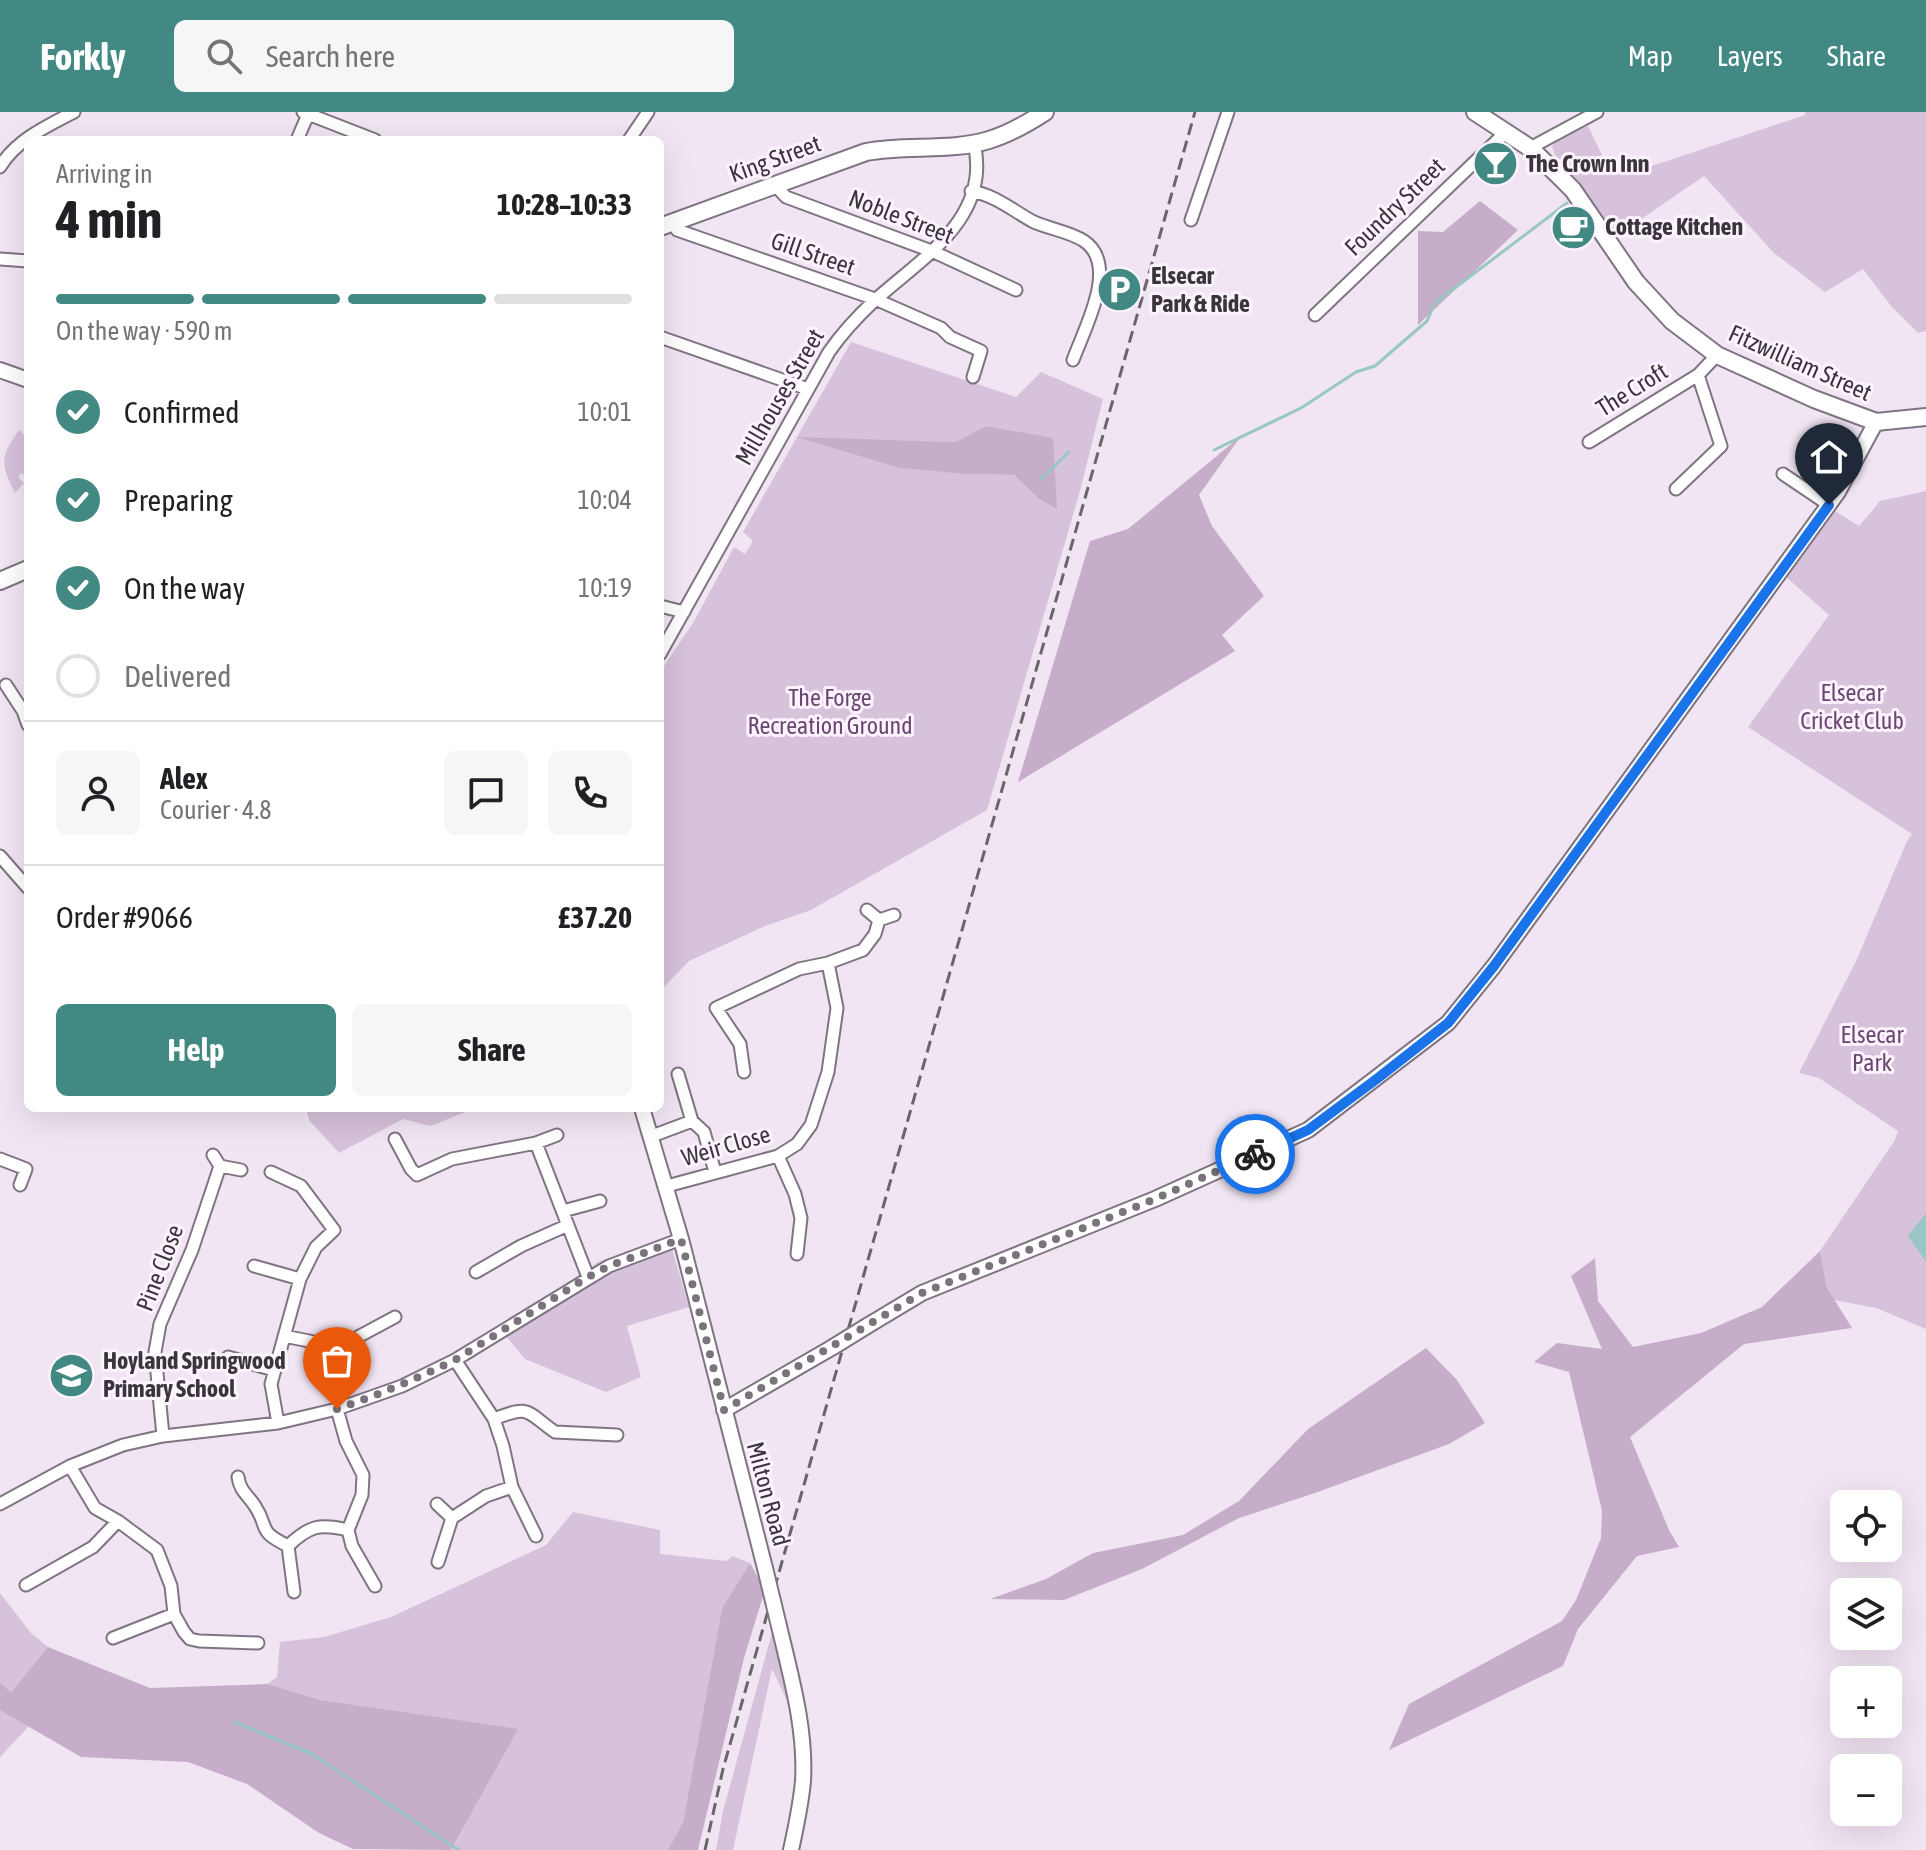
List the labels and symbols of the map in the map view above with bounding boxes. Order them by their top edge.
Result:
street label: King Street [725,130,824,187]
bar icon: The Crown Inn [1471,140,1519,188]
place label: The Crown Inn [1526,150,1649,177]
street label: Foundry Street [1339,152,1450,261]
street label: Noble Street [845,184,957,249]
cafe icon: Cottage Kitchen [1550,203,1598,251]
place label: Cottage Kitchen [1605,213,1743,240]
street label: Gill Street [768,227,859,280]
place label: Elsecar Park & Ride [1151,262,1250,317]
parking icon: Elsecar Park & Ride [1096,266,1144,314]
street label: Fitzwilliam Street [1725,319,1876,406]
street label: Millhouses Street [730,324,829,470]
street label: The Croft [1591,357,1672,422]
pin [1795,423,1863,505]
park label: Elsecar Cricket Club [1800,679,1904,734]
park label: The Forge Recreation Ground [747,684,913,739]
park label: Elsecar Park [1841,1021,1904,1076]
courier [1215,1114,1295,1194]
street label: Weir Close [678,1120,773,1171]
street label: Pine Close [131,1221,188,1315]
pin [303,1327,371,1409]
place label: Hoyland Springwood Primary School [103,1347,286,1402]
school or university icon: Hoyland Springwood Primary School [48,1351,96,1399]
street label: Milton Road [742,1439,795,1549]

